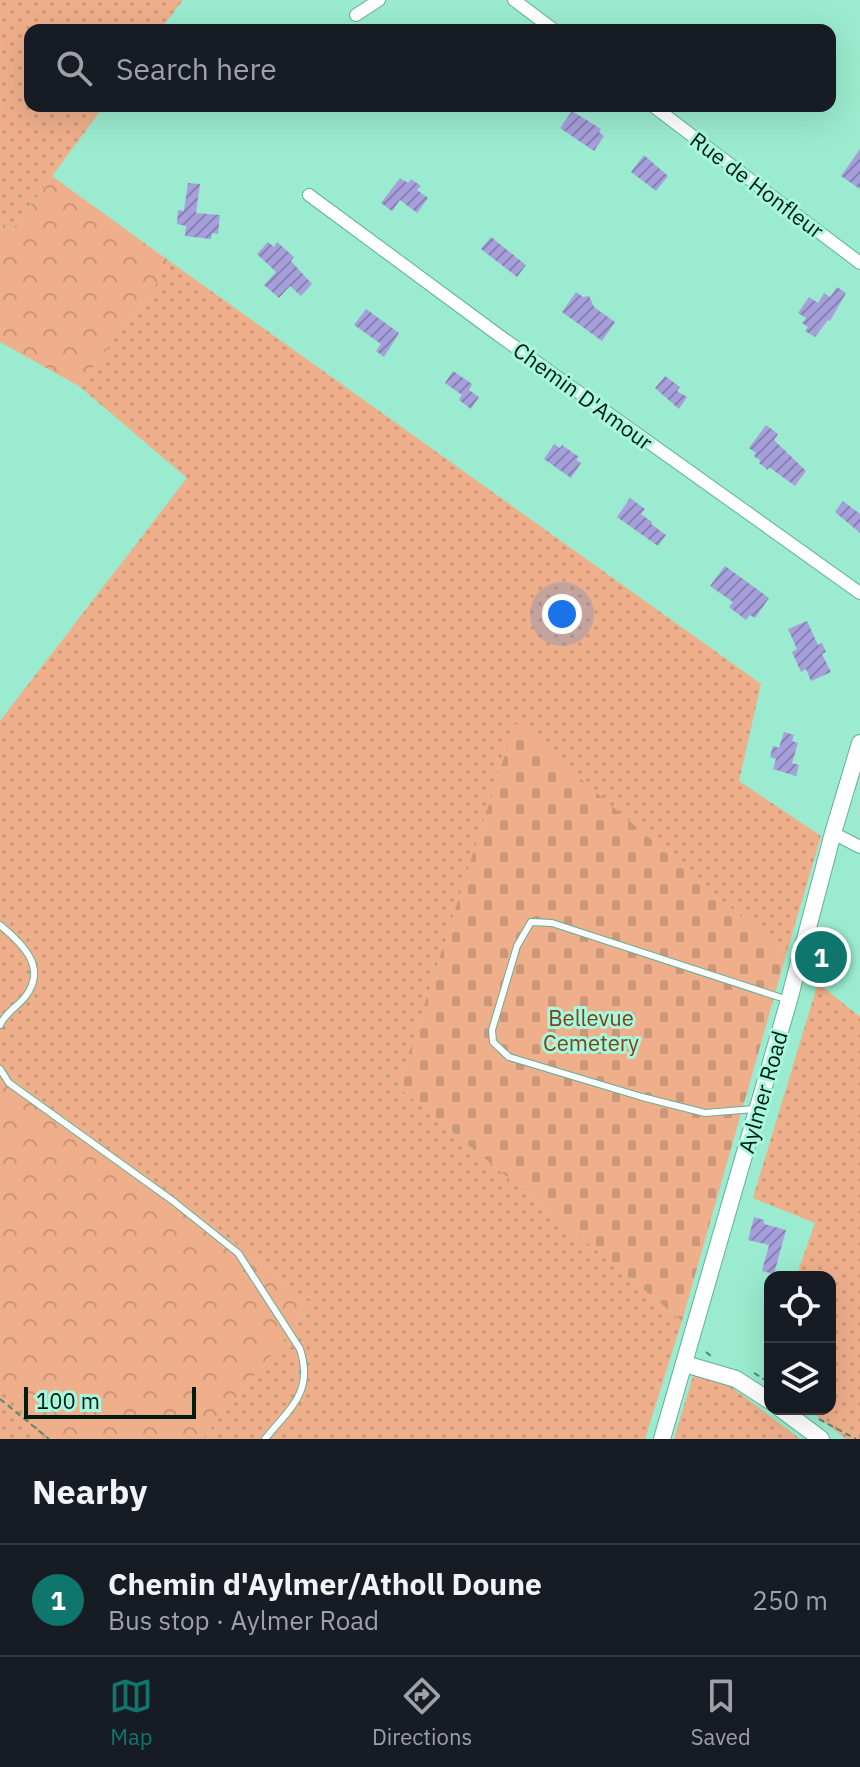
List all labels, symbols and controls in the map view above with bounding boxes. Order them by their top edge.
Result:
search box [24,24,836,112]
icon: search [52,46,96,90]
text: Search here [116,49,277,88]
street label: Rue de Honfleur [685,125,830,244]
street label: Chemin D'Amour [508,335,659,456]
your location [542,594,582,634]
pin: 1 [795,927,847,987]
park label: Bellevue Cemetery [543,1003,639,1057]
street label: Aylmer Road [731,1027,794,1156]
map controls [764,1271,836,1415]
button: locate [764,1271,836,1343]
button: layers [764,1343,836,1415]
scale bar [24,1383,196,1419]
text: 100 m [36,1386,100,1415]
text: Nearby [32,1469,147,1513]
text: Chemin d'Aylmer/Atholl Doune [108,1564,542,1603]
text: 1 [50,1583,66,1617]
text: 250 m [752,1583,828,1617]
text: Bus stop · Aylmer Road [108,1603,379,1637]
tab: Map [109,1674,153,1751]
tab: Directions [372,1674,472,1751]
tab: Saved [691,1674,751,1751]

